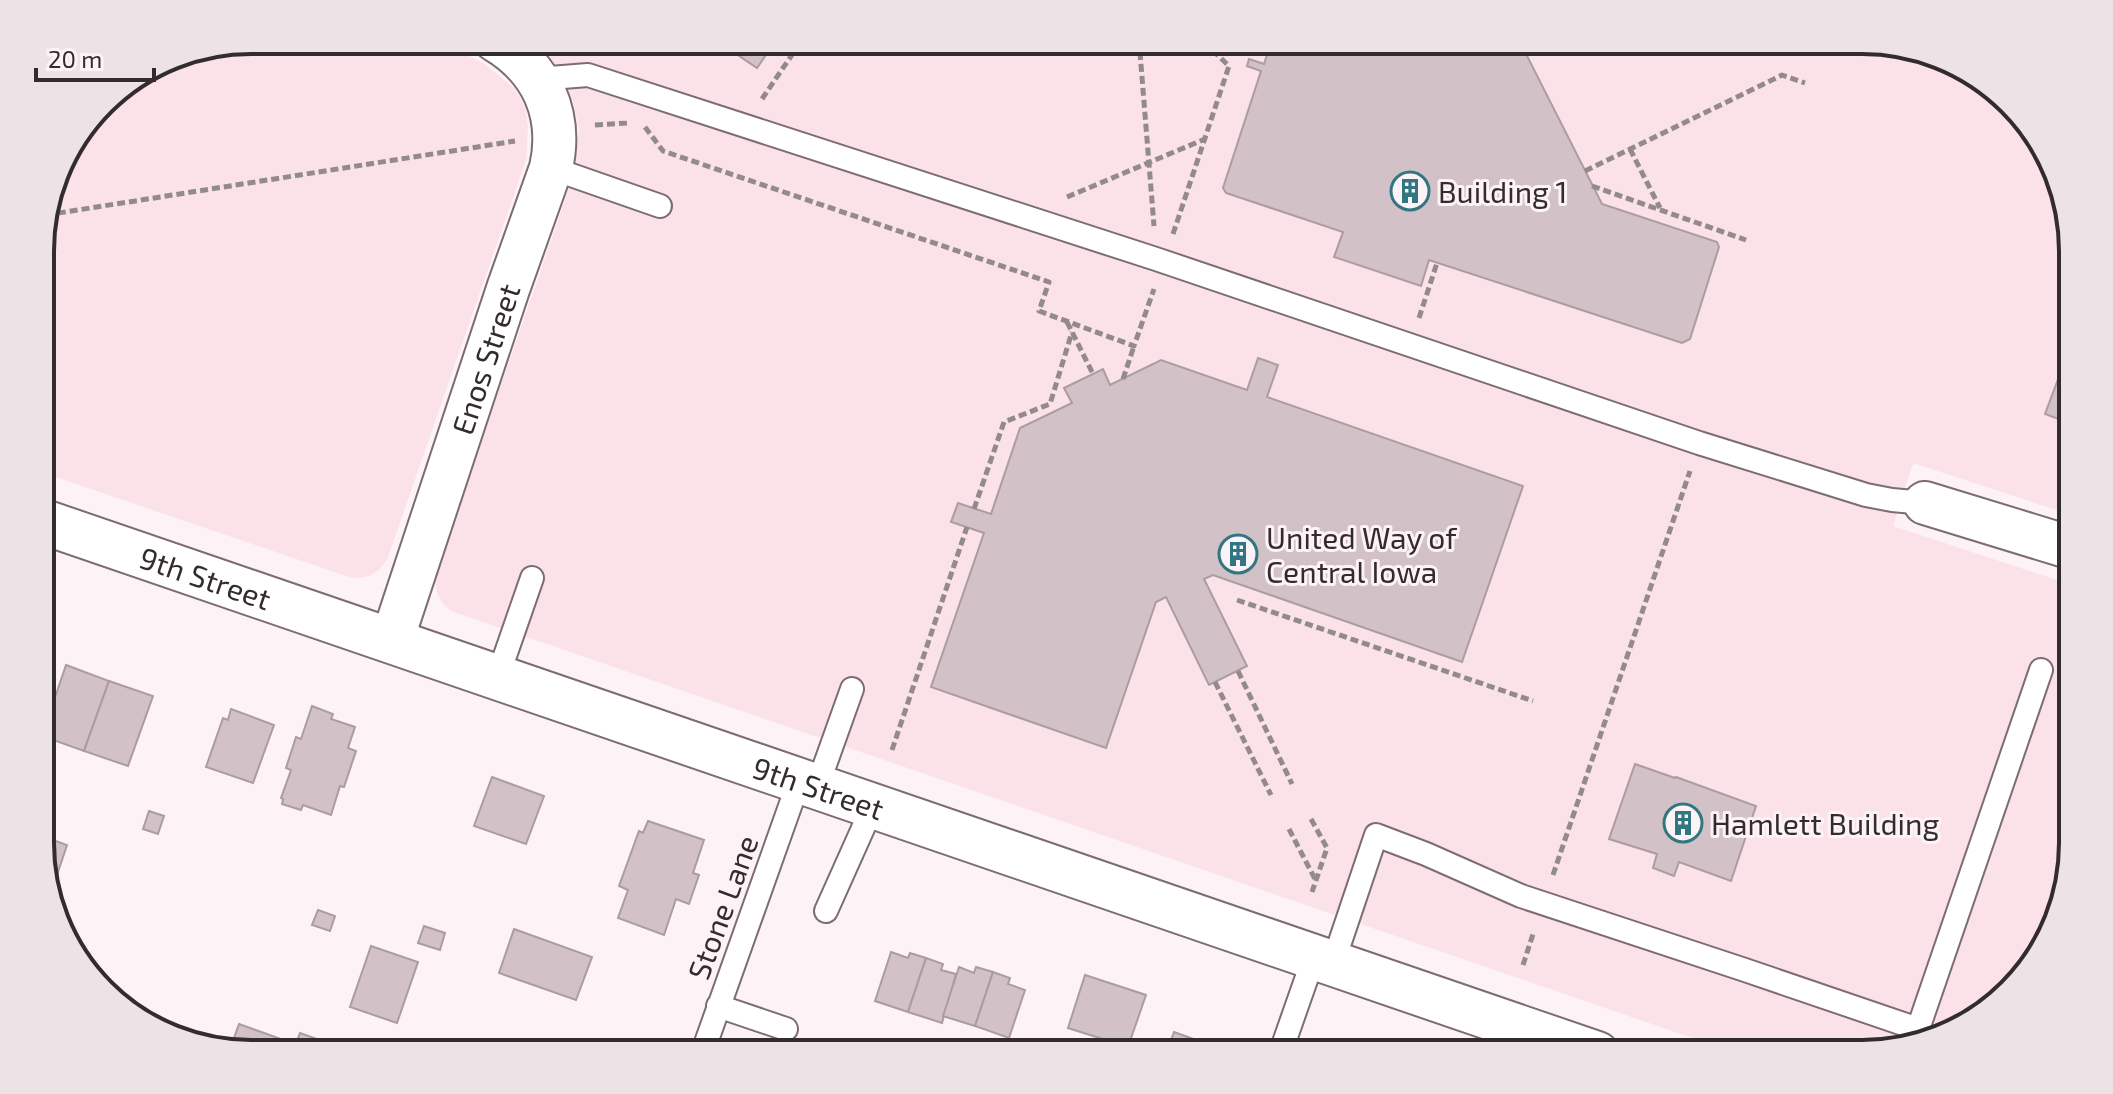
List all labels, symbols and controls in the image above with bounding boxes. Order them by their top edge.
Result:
scale bar [36,32,154,82]
text: 20 m [48,44,102,73]
building icon: Building 1 [1389,170,1431,212]
place label: Building 1 [1438,173,1567,209]
street label: Enos Street [443,279,527,439]
place label: United Way of Central Iowa [1266,519,1457,589]
building icon: United Way of Central Iowa [1217,533,1259,575]
street label: 9th Street [135,538,276,616]
street label: 9th Street [748,748,889,826]
building icon: Hamlett Building [1662,802,1704,844]
place label: Hamlett Building [1711,805,1939,841]
street label: Stone Lane [679,830,765,984]

